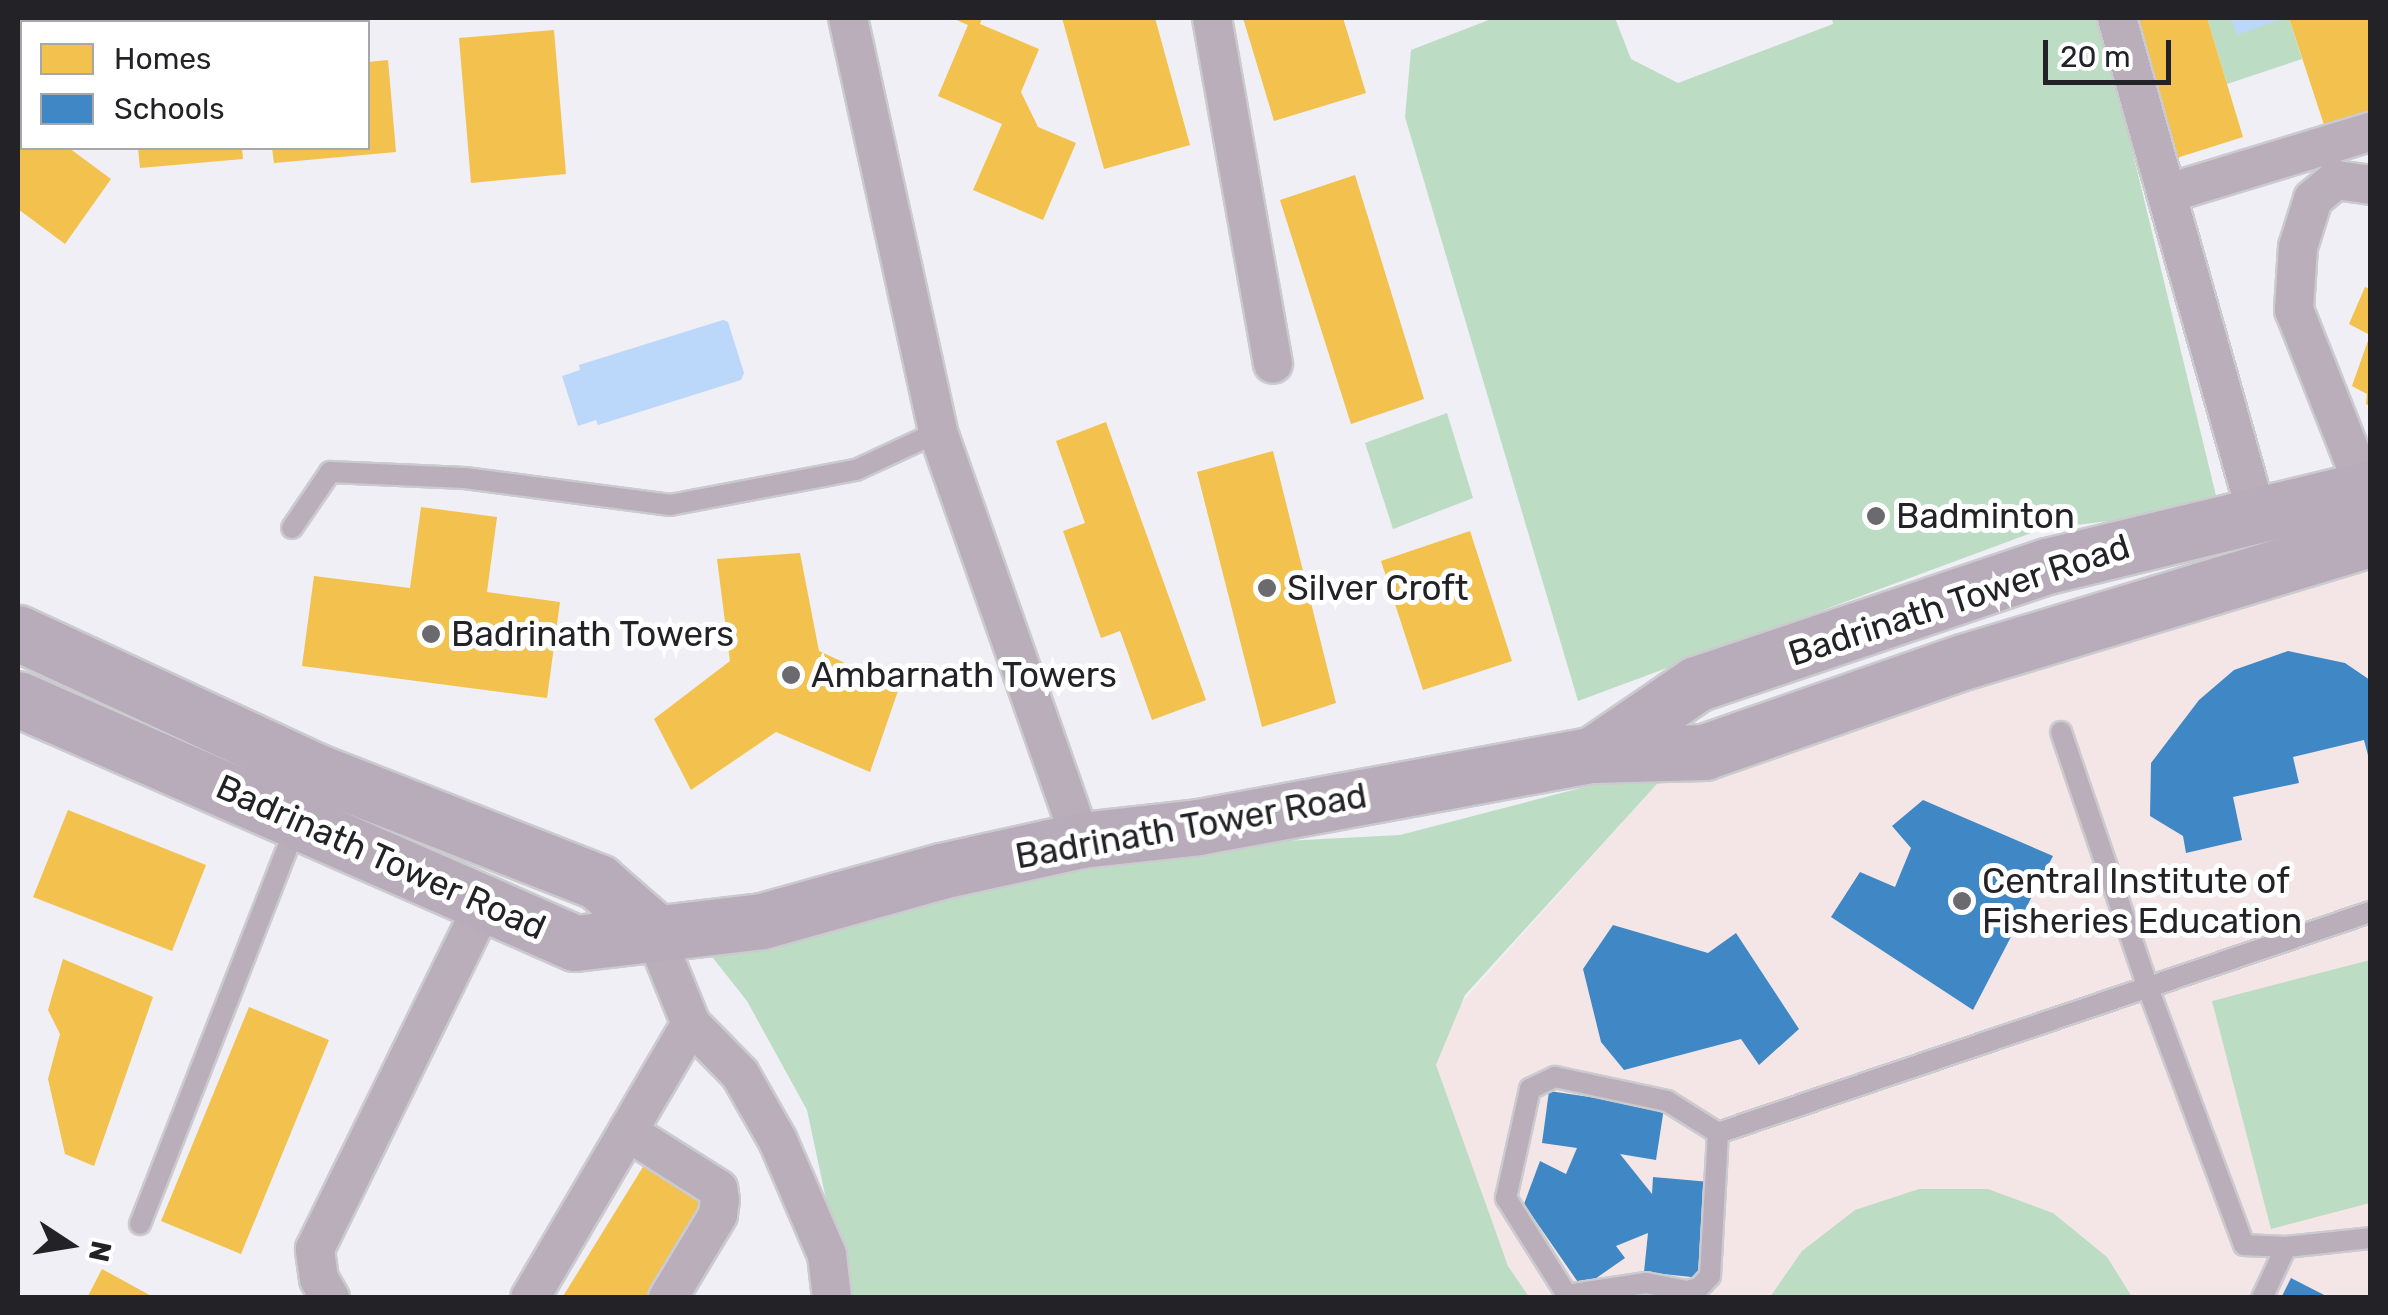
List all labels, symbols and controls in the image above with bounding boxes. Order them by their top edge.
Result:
legend [20,20,370,150]
scale bar [2048,20,2176,82]
text: 20 m [2060,39,2131,75]
text: Homes [114,41,211,77]
text: Schools [114,91,225,127]
place label: Badminton [1896,495,2075,537]
marker: Badminton [1865,505,1887,527]
street label: Badrinath Tower Road [1782,525,2136,675]
place label: Silver Croft [1287,567,1469,609]
marker: Silver Croft [1256,577,1278,599]
place label: Badrinath Towers [451,613,735,655]
marker: Badrinath Towers [420,623,442,645]
place label: Ambarnath Towers [811,654,1118,696]
marker: Ambarnath Towers [780,664,802,686]
street label: Badrinath Tower Road [209,765,553,949]
street label: Badrinath Tower Road [1011,774,1371,878]
place label: Central Institute of Fisheries Education [1982,860,2302,942]
marker: Central Institute of Fisheries Education [1951,890,1973,912]
north arrow [20,1195,120,1295]
text: N [82,1238,118,1265]

